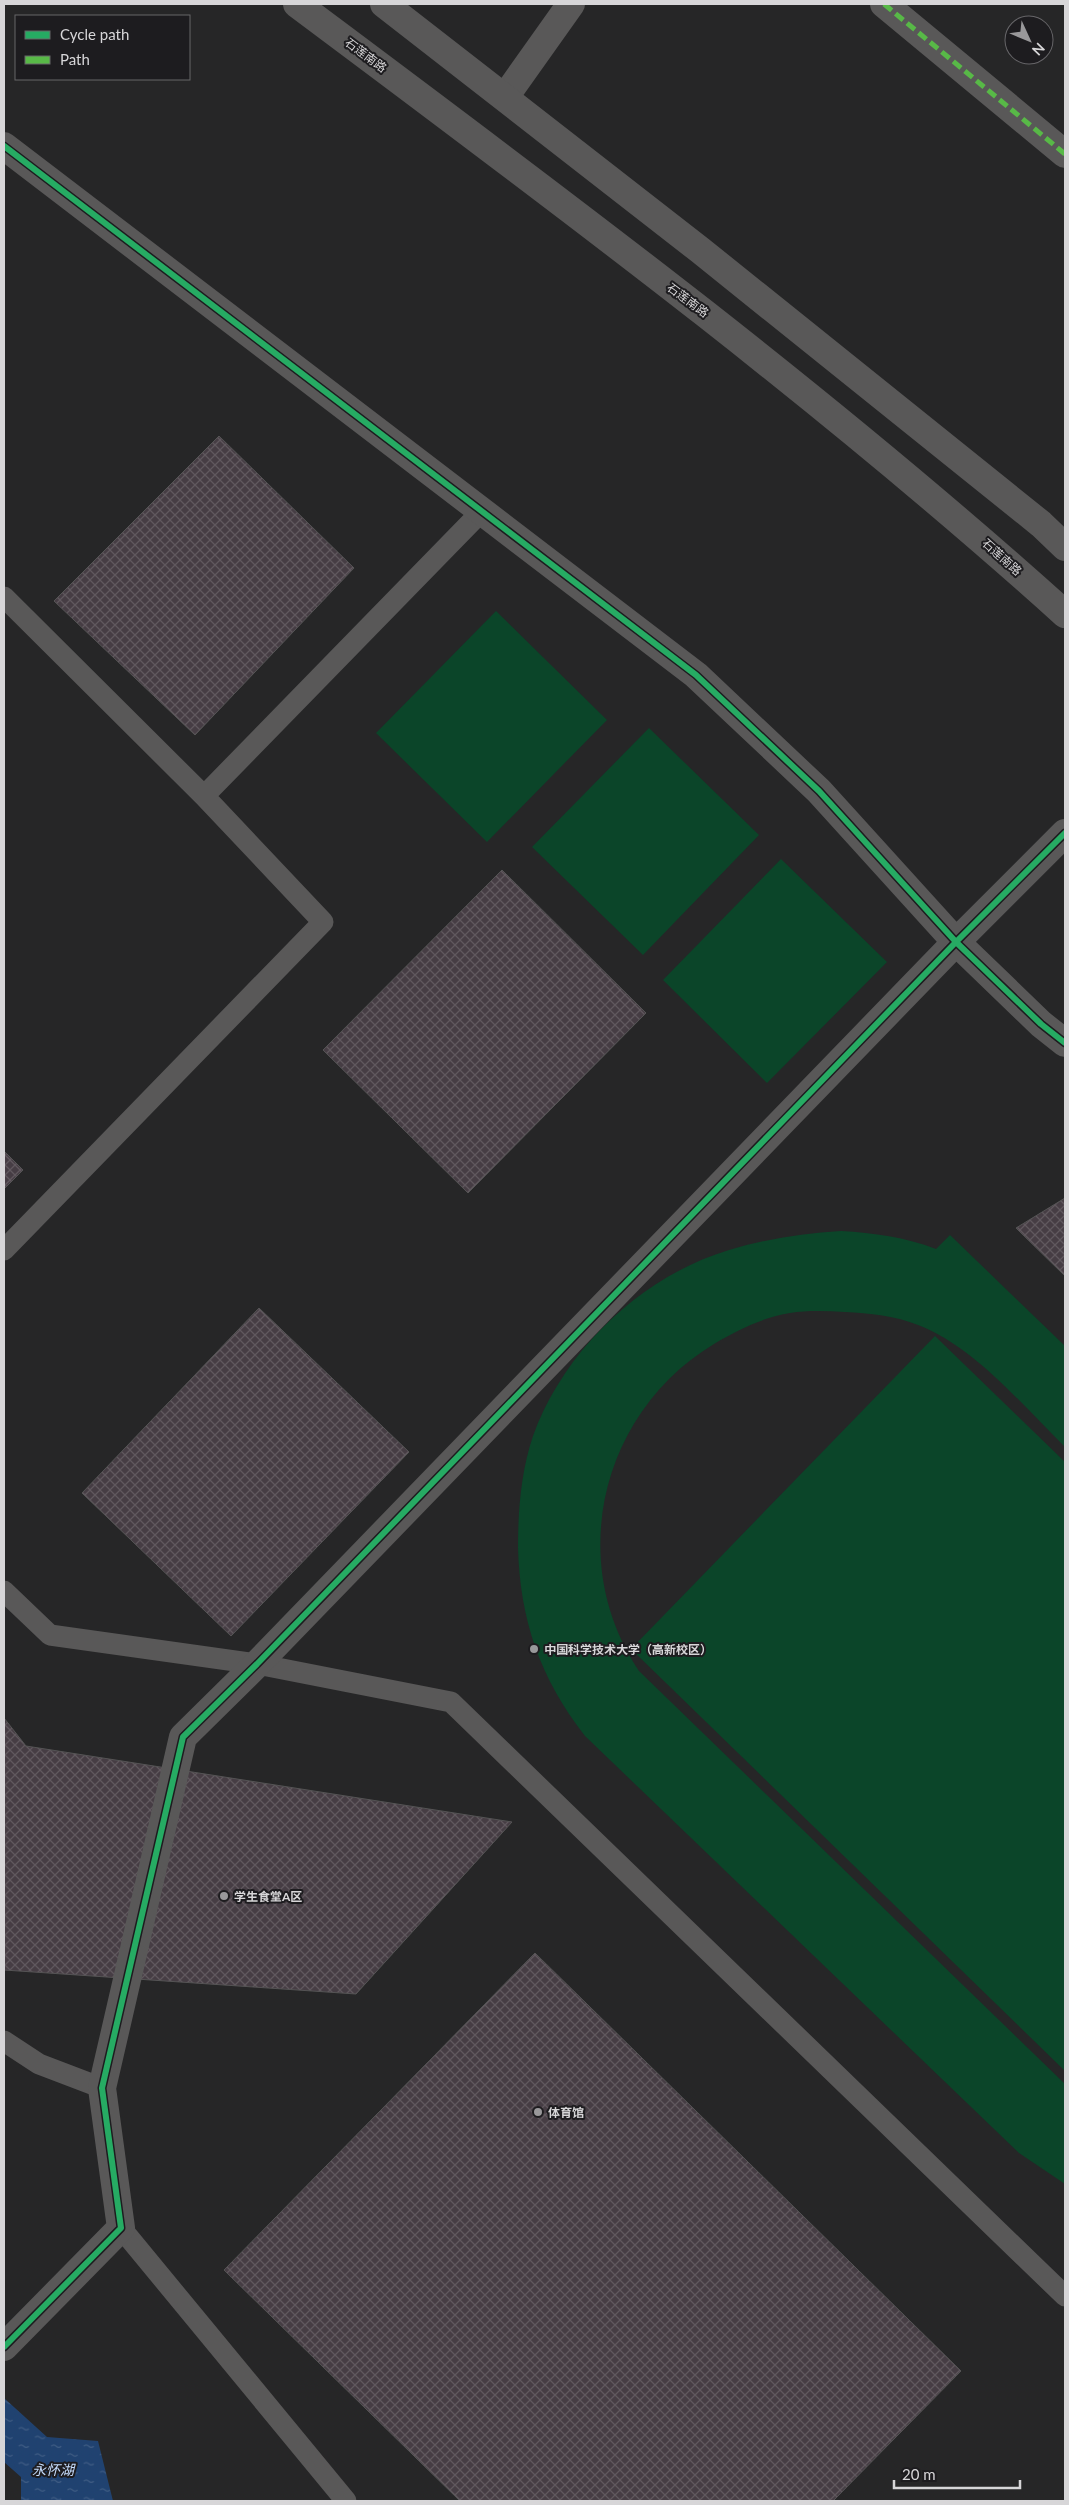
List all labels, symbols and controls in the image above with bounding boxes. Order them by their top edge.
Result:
legend [15,15,190,80]
north arrow [1004,15,1054,65]
text: Cycle path [60,25,129,43]
street label: 石莲南路 [342,35,390,75]
text: N [1029,40,1049,59]
text: Path [60,50,90,68]
street label: 石莲南路 [664,280,712,320]
street label: 石莲南路 [979,535,1025,579]
place label: 中国科学技术大学（高新校区） [544,1642,712,1657]
marker: 中国科学技术大学（高新校区） [528,1643,540,1655]
place label: 学生食堂A区 [234,1889,302,1904]
marker: 学生食堂A区 [218,1890,230,1902]
place label: 体育馆 [548,2105,584,2120]
marker: 体育馆 [532,2106,544,2118]
scale bar [894,2458,1020,2490]
water label: 永怀湖 [32,2461,76,2478]
text: 20 m [902,2465,936,2483]

